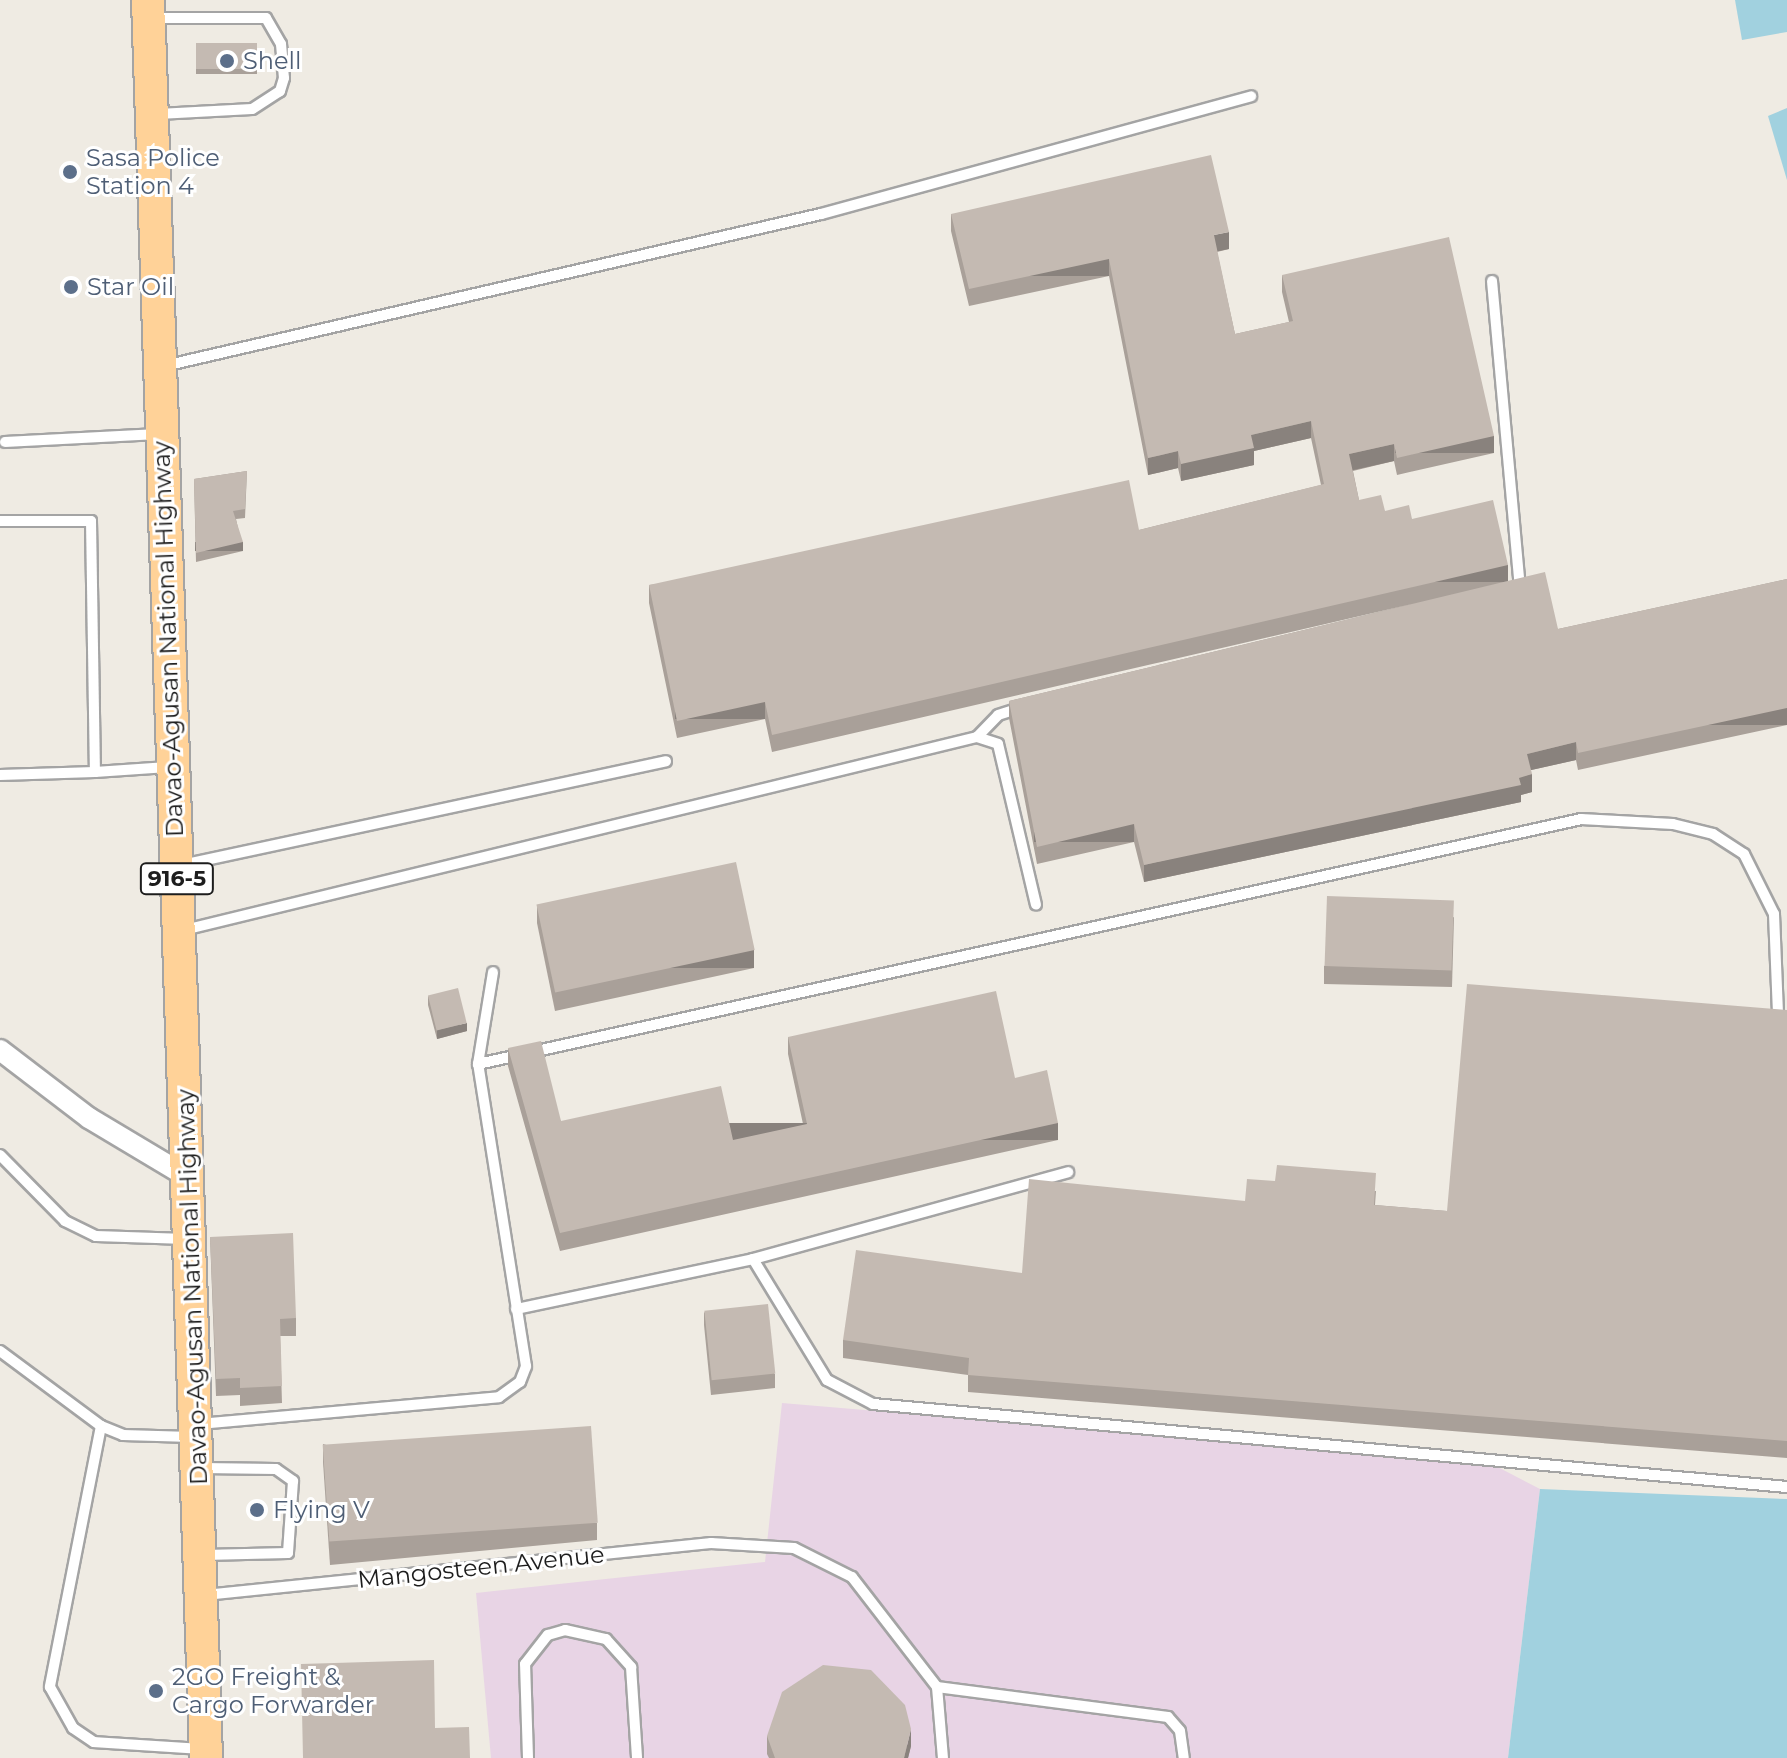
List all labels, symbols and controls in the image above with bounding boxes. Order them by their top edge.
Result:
place label: Shell [243,47,301,75]
marker: Shell [218,52,236,70]
place label: Sasa Police Station 4 [86,144,220,200]
marker: Sasa Police Station 4 [61,163,79,181]
place label: Star Oil [87,273,174,301]
marker: Star Oil [62,278,80,296]
street label: Davao-Agusan National Highway [147,440,189,838]
road number: 916-5 [139,861,215,897]
street label: Davao-Agusan National Highway [171,1088,213,1486]
place label: Flying V [273,1496,370,1524]
marker: Flying V [248,1501,266,1519]
street label: Mangosteen Avenue [356,1540,606,1594]
place label: 2GO Freight & Cargo Forwarder [172,1663,374,1719]
marker: 2GO Freight & Cargo Forwarder [147,1682,165,1700]

